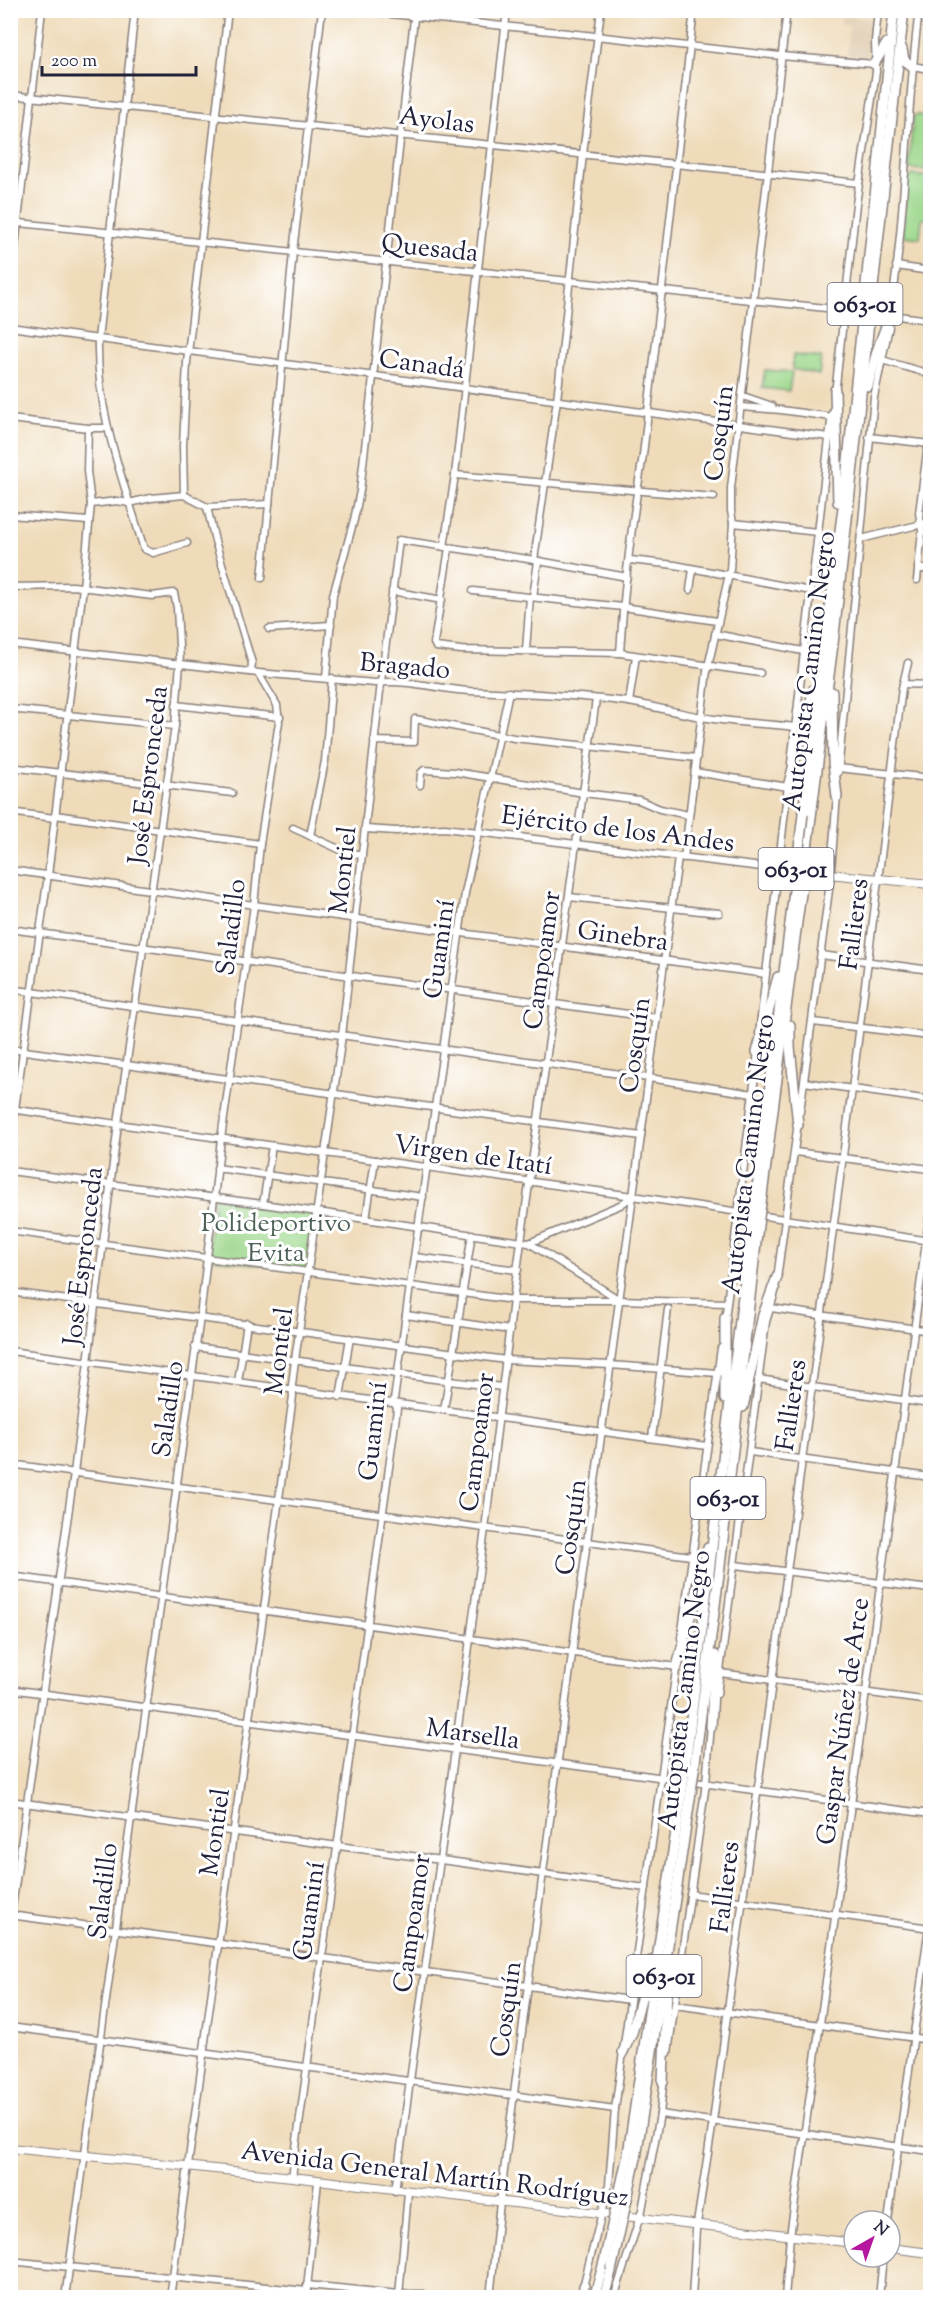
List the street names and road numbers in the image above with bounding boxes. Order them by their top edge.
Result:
street label: Ayolas [397,99,477,144]
street label: Quesada [379,226,480,273]
road number: 063-01 [828,283,902,325]
street label: Canadá [376,341,467,390]
street label: Cosquín [696,383,745,484]
street label: Autopista Camino Negro [775,529,846,814]
street label: Bragado [358,645,452,690]
street label: José Espronceda [120,684,179,869]
street label: Ejército de los Andes [499,798,736,863]
street label: Montiel [321,824,367,916]
road number: 063-01 [758,848,834,890]
street label: Fallieres [832,876,879,972]
street label: Saladillo [208,877,257,978]
street label: Campoamor [515,888,572,1032]
street label: Guaminí [415,897,466,1001]
street label: Ginebra [575,913,671,962]
street label: Cosquín [611,995,662,1096]
street label: Autopista Camino Negro [714,1012,785,1297]
street label: Virgen de Itatí [391,1127,554,1186]
street label: José Espronceda [55,1165,114,1350]
street label: Montiel [257,1305,304,1397]
street label: Fallieres [768,1357,817,1453]
street label: Saladillo [144,1359,195,1460]
street label: Campoamor [452,1370,505,1514]
street label: Guaminí [351,1380,398,1483]
street label: Cosquín [547,1477,598,1578]
road number: 063-01 [690,1477,766,1519]
street label: Autopista Camino Negro [650,1548,721,1833]
street label: Gaspar Núñez de Arce [809,1595,880,1847]
street label: Marsella [424,1711,522,1760]
street label: Montiel [192,1786,241,1879]
street label: Fallieres [703,1839,750,1935]
street label: Saladillo [80,1841,129,1942]
street label: Campoamor [385,1851,442,1995]
street label: Guaminí [285,1859,336,1963]
road number: 063-01 [626,1955,702,1997]
street label: Cosquín [482,1959,533,2060]
street label: Avenida General Martín Rodríguez [239,2133,631,2218]

